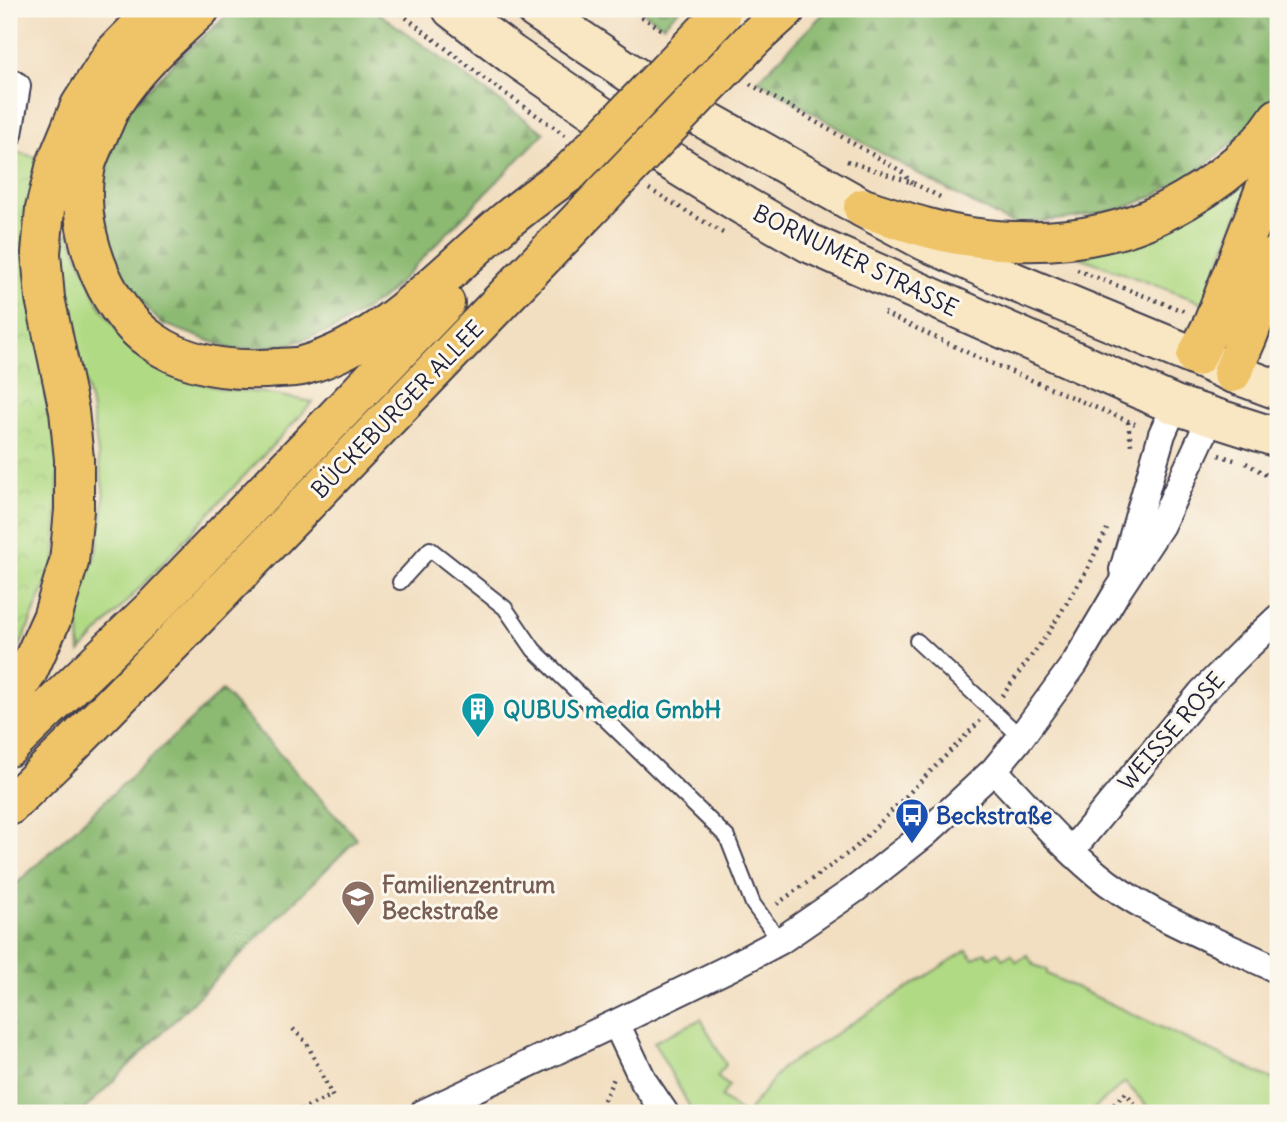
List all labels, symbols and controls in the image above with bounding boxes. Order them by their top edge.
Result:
street label: BORNUMER STRASSE [749,198,963,322]
street label: BÜCKEBURGER ALLEE [305,314,489,504]
street label: WEISSE ROSE [1112,666,1230,796]
building icon: QUBUS media GmbH [459,690,497,739]
place label: QUBUS media GmbH [503,695,721,724]
bus stop icon: Beckstraße [893,796,931,845]
place label: Beckstraße [936,801,1052,830]
place label: Familienzentrum Beckstraße [382,870,555,925]
school or university icon: Familienzentrum Beckstraße [339,878,377,927]

